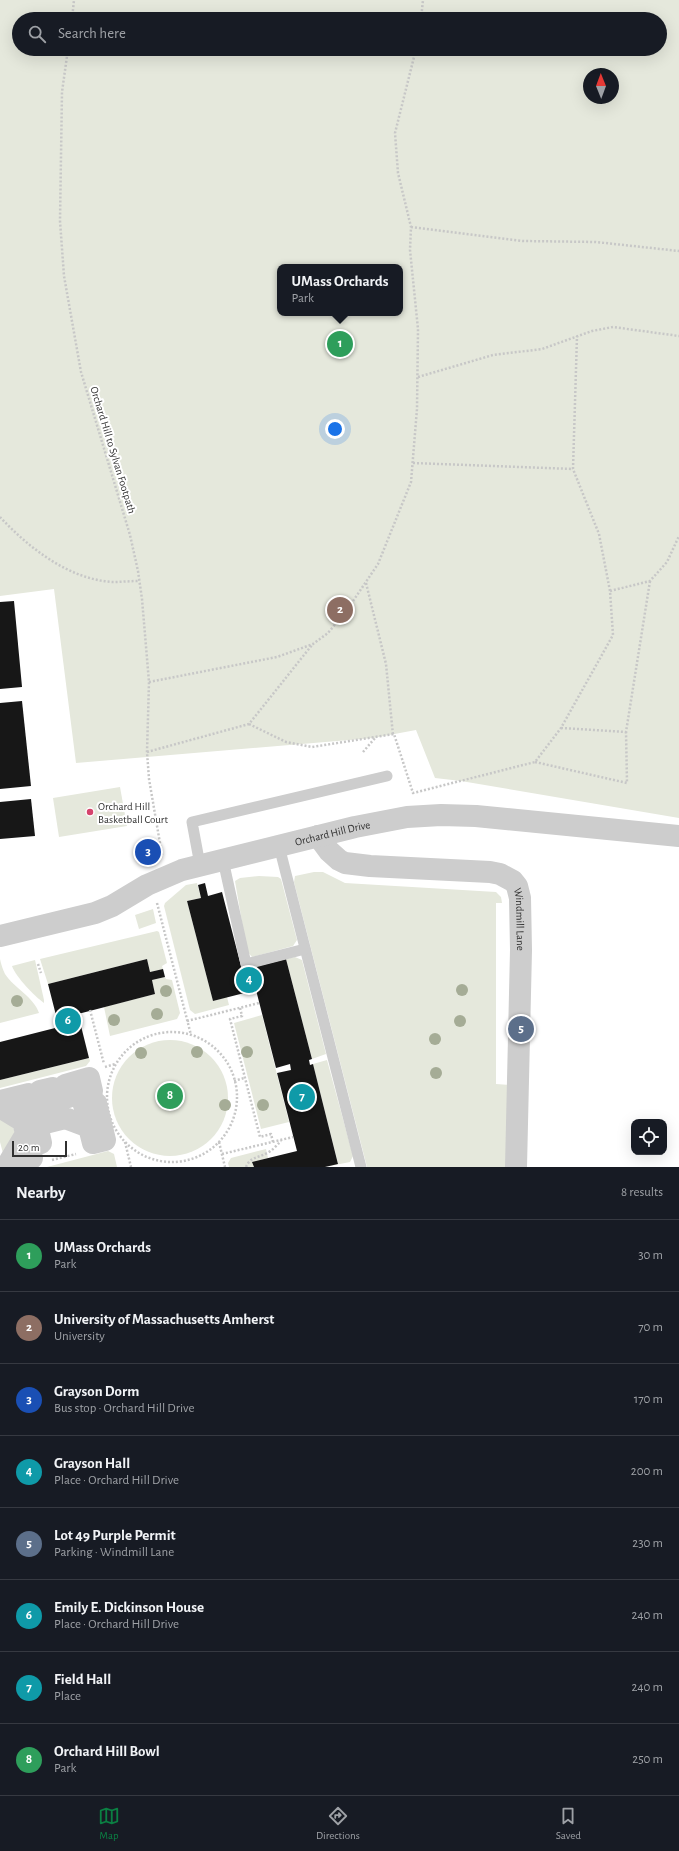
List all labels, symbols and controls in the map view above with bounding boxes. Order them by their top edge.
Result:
search box [12,12,667,56]
icon: search [26,23,48,45]
text: Search here [58,26,126,41]
north arrow [583,68,619,104]
popup [277,264,403,316]
text: UMass Orchards [292,274,388,289]
text: Park [292,292,314,305]
pin: 1 [327,329,353,359]
street label: Orchard Hill to Sylvan Footpath [88,385,138,515]
your location [325,419,345,439]
pin: 2 [327,595,353,625]
place label: Orchard Hill Basketball Court [98,801,168,825]
marker: Orchard Hill Basketball Court [85,807,95,817]
street label: Orchard Hill Drive [294,819,371,847]
pin: 3 [135,837,161,867]
street label: Windmill Lane [512,887,527,951]
pin: 4 [236,965,262,995]
pin: 6 [55,1006,81,1036]
pin: 5 [508,1014,534,1044]
pin: 8 [157,1081,183,1111]
pin: 7 [289,1082,315,1112]
map controls [631,1119,667,1155]
button: locate [631,1119,667,1155]
scale bar [12,1139,67,1158]
text: 20 m [18,1142,39,1153]
text: Nearby [16,1184,66,1201]
text: 8 results [621,1186,663,1199]
text: UMass Orchards [54,1240,151,1255]
text: 1 [27,1249,31,1262]
text: 30 m [638,1249,663,1262]
text: Park [54,1258,76,1271]
text: University of Massachusetts Amherst [54,1312,274,1327]
text: 2 [26,1321,32,1334]
text: 70 m [638,1321,663,1334]
text: University [54,1330,105,1343]
text: Grayson Dorm [54,1384,139,1399]
text: 3 [26,1393,32,1406]
text: 170 m [634,1393,663,1406]
text: Bus stop · Orchard Hill Drive [54,1402,194,1415]
text: Grayson Hall [54,1456,130,1471]
text: 4 [26,1465,32,1478]
text: 200 m [631,1465,663,1478]
text: Place · Orchard Hill Drive [54,1474,179,1487]
text: Lot 49 Purple Permit [54,1528,176,1543]
text: 5 [26,1537,32,1550]
text: 230 m [632,1537,663,1550]
text: Parking · Windmill Lane [54,1546,174,1559]
text: Emily E. Dickinson House [54,1600,204,1615]
text: 6 [26,1609,32,1622]
text: 240 m [631,1609,663,1622]
text: Place · Orchard Hill Drive [54,1618,179,1631]
text: Field Hall [54,1672,111,1687]
text: 7 [26,1681,32,1694]
text: 240 m [631,1681,663,1694]
text: Place [54,1690,81,1703]
text: Orchard Hill Bowl [54,1744,160,1759]
text: 8 [26,1753,32,1766]
text: 250 m [632,1753,663,1766]
text: Park [54,1762,76,1775]
tab: Map [98,1805,120,1842]
tab: Directions [316,1805,360,1842]
tab: Saved [556,1805,581,1842]

